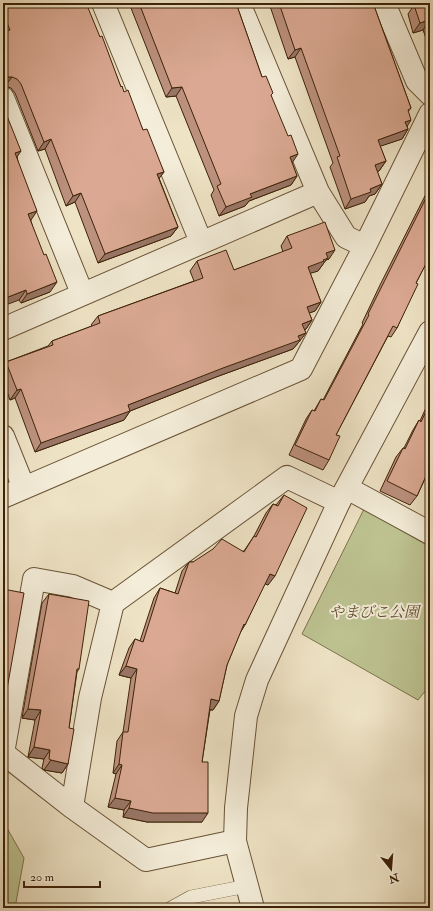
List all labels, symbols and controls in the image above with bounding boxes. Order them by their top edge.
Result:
park label: やまびこ公園 [329,603,422,622]
north arrow [371,849,411,889]
scale bar [24,863,100,889]
text: 20 m [30,870,55,885]
text: N [386,870,401,886]

